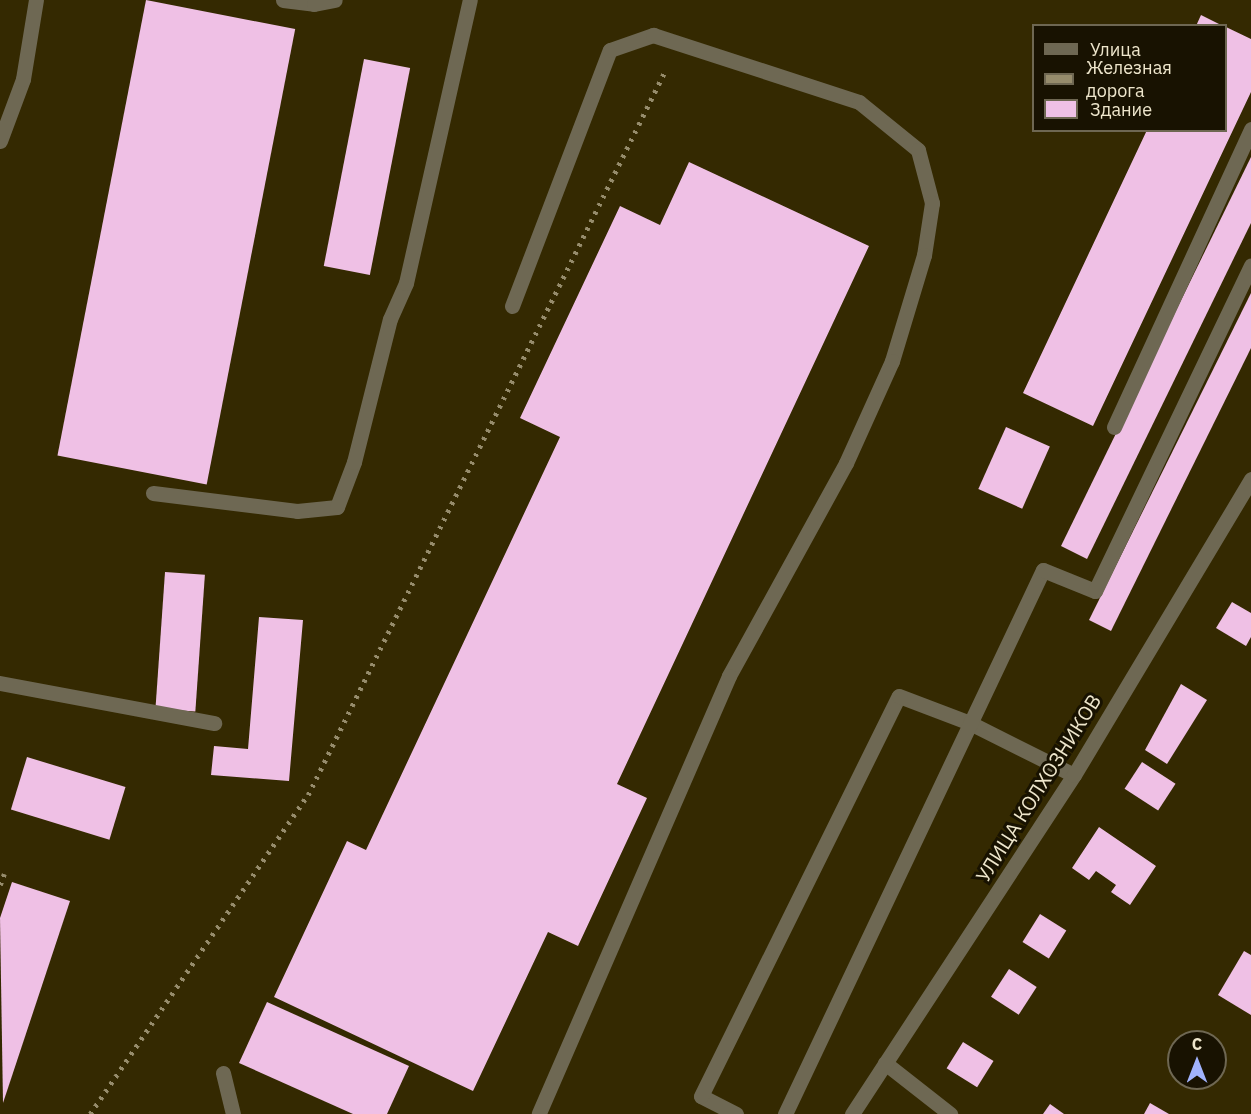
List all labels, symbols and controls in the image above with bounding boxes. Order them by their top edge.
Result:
legend [1032,24,1227,132]
text: Улица [1090,38,1141,61]
text: Железная дорога [1086,56,1172,102]
text: Здание [1090,98,1152,121]
street label: УЛИЦА КОЛХОЗНИКОВ [970,690,1106,886]
north arrow [1167,1030,1227,1090]
text: С [1192,1034,1202,1054]

